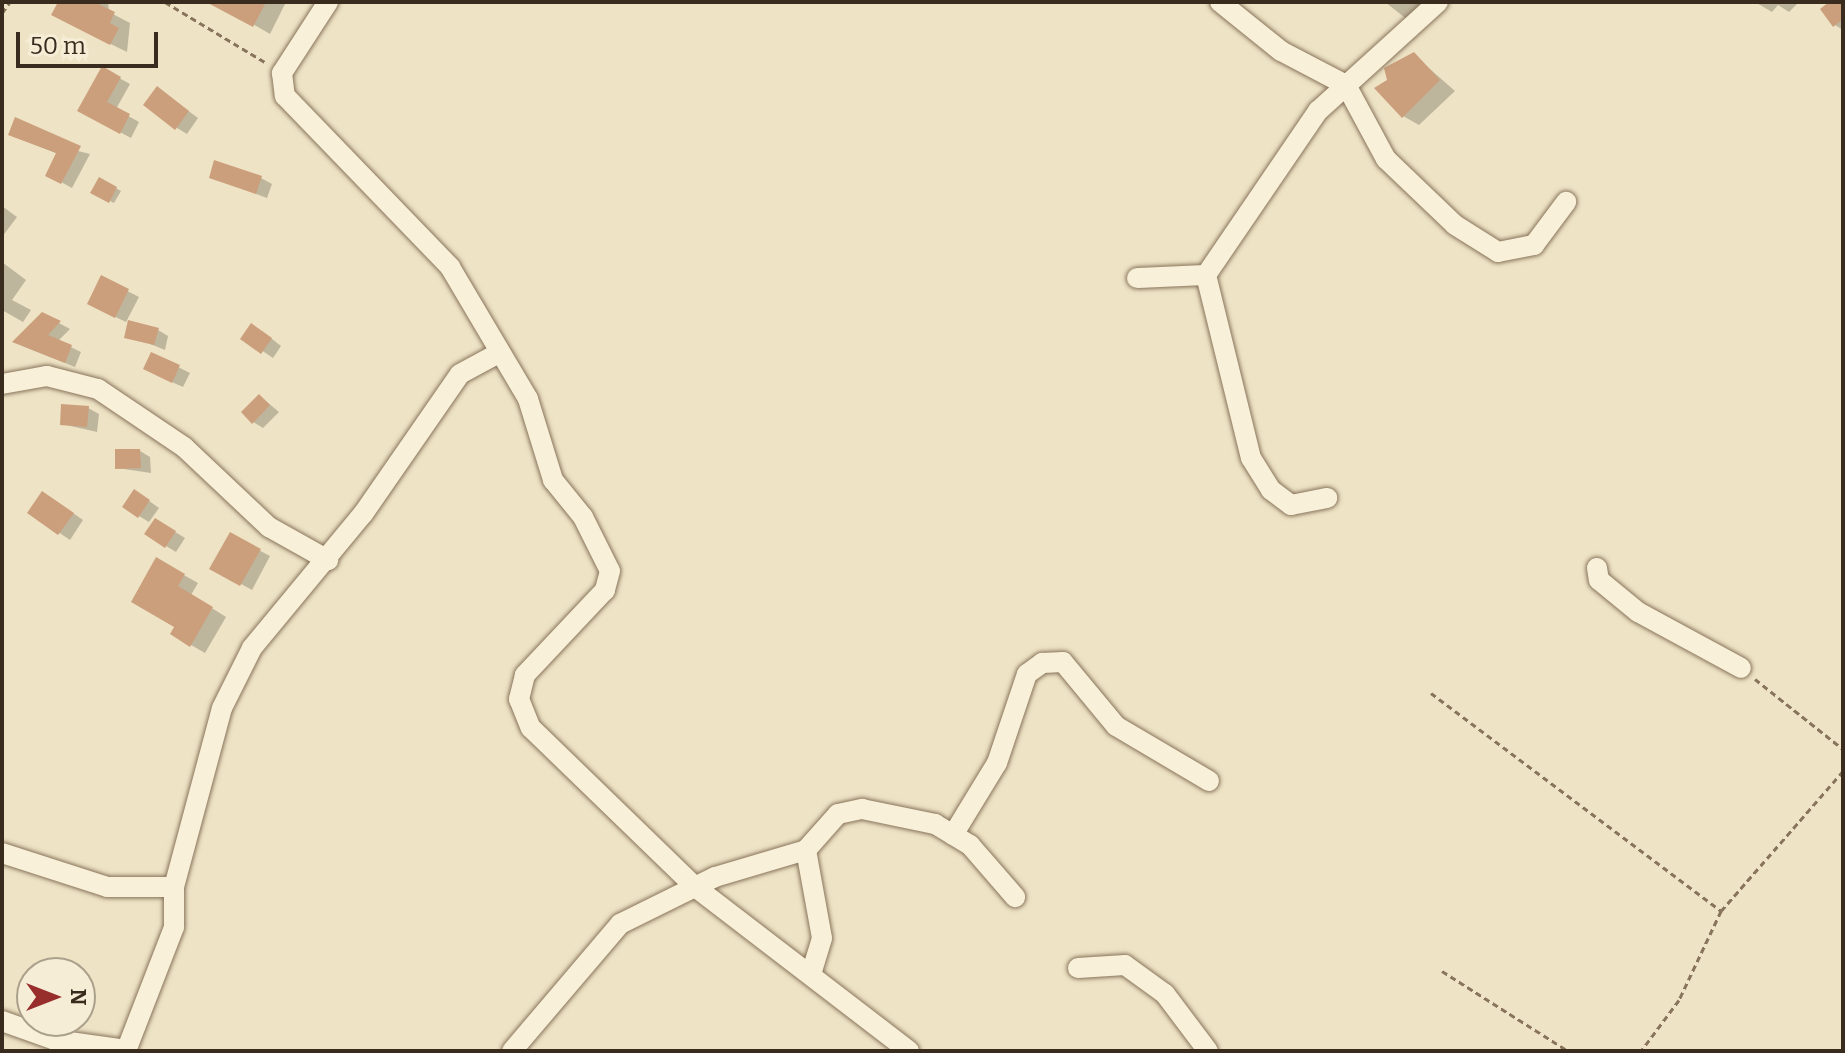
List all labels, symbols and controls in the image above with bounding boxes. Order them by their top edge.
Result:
scale bar [20,16,162,66]
text: 50 m [30,32,86,60]
north arrow [16,957,96,1037]
text: N [65,989,92,1005]

